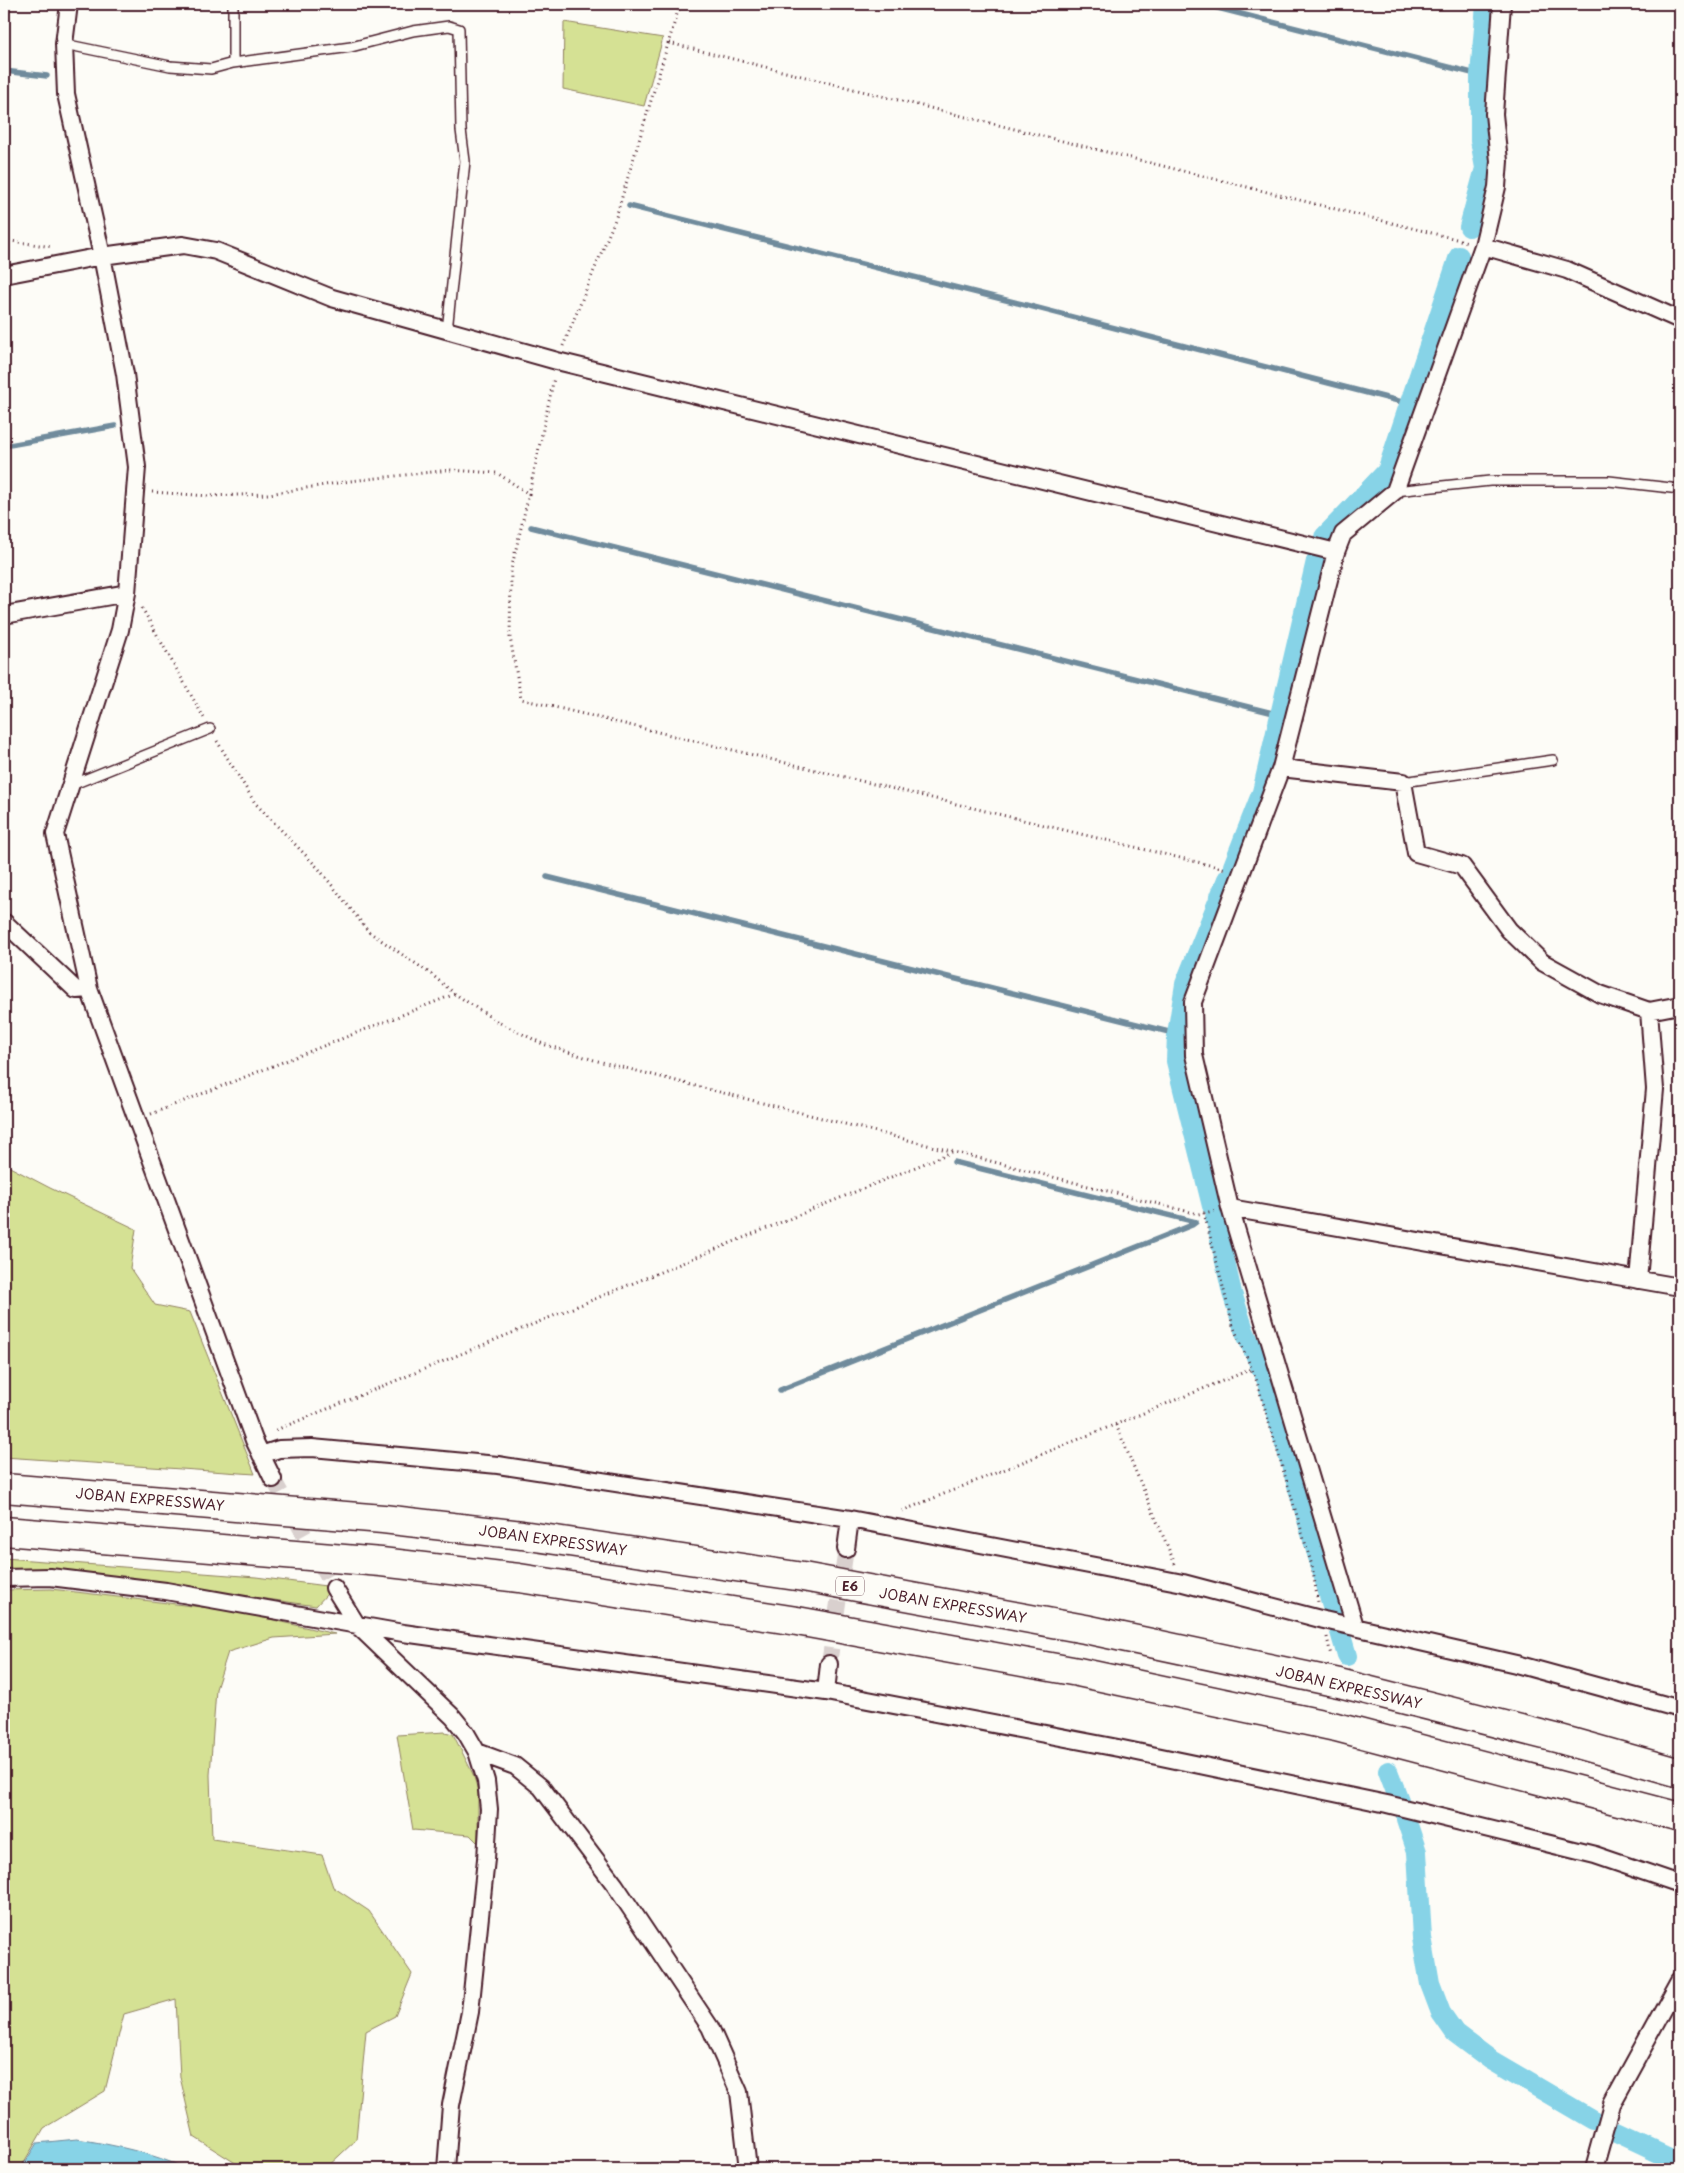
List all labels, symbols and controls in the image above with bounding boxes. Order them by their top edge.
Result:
street label: JOBAN EXPRESSWAY [75,1482,225,1516]
street label: JOBAN EXPRESSWAY [478,1519,628,1561]
road number: E6 [836,1576,864,1595]
street label: JOBAN EXPRESSWAY [878,1582,1028,1628]
street label: JOBAN EXPRESSWAY [1274,1660,1424,1714]

